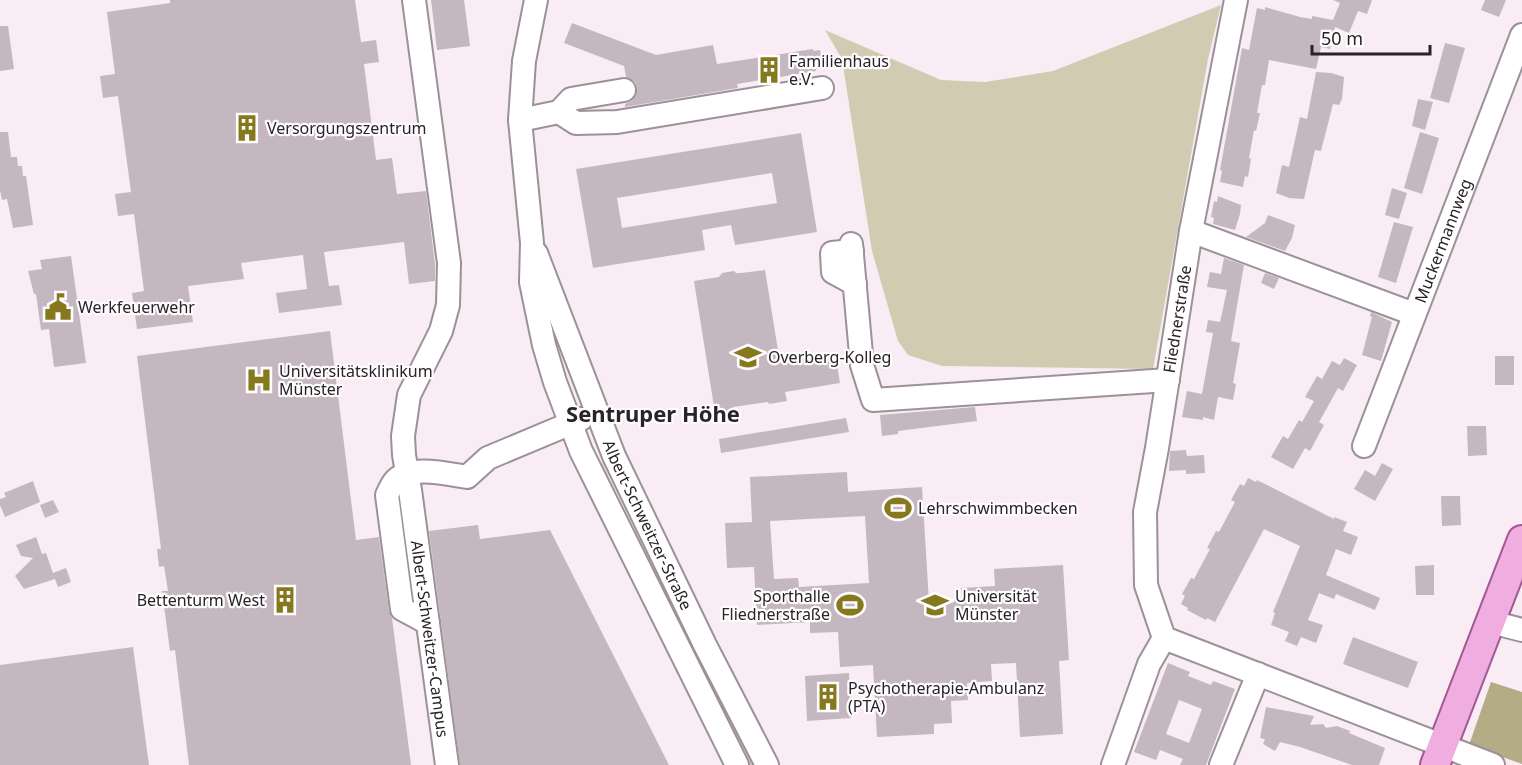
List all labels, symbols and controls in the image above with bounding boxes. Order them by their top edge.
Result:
scale bar [1312,18,1430,56]
text: 50 m [1321,26,1363,50]
place label: Familienhaus e.V. [789,50,889,90]
building icon: Familienhaus e.V. [754,55,784,85]
building icon: Versorgungszentrum [232,113,262,143]
place label: Versorgungszentrum [267,117,427,139]
street label: Muckermannweg [1409,175,1477,306]
street label: Fliednerstraße [1158,264,1196,374]
public building icon: Werkfeuerwehr [43,292,73,322]
place label: Werkfeuerwehr [78,296,195,318]
school or university icon: Overberg-Kolleg [733,342,763,372]
place label: Overberg-Kolleg [768,346,891,368]
place label: Universitätsklinikum Münster [279,360,433,400]
hospital icon: Universitätsklinikum Münster [244,365,274,395]
district label: Sentruper Höhe [566,398,740,428]
street label: Albert-Schweitzer-Straße [598,437,697,614]
sports icon: Lehrschwimmbecken [883,493,913,523]
place label: Lehrschwimmbecken [918,497,1078,519]
street label: Albert-Schweitzer-Campus [406,539,454,739]
building icon: Bettenturm West [270,585,300,615]
place label: Sporthalle Fliednerstraße [721,585,830,625]
place label: Universität Münster [955,585,1037,625]
place label: Bettenturm West [137,589,265,611]
sports icon: Sporthalle Fliednerstraße [835,590,865,620]
school or university icon: Universität Münster [920,590,950,620]
place label: Psychotherapie-Ambulanz (PTA) [848,677,1044,717]
building icon: Psychotherapie-Ambulanz (PTA) [813,682,843,712]

